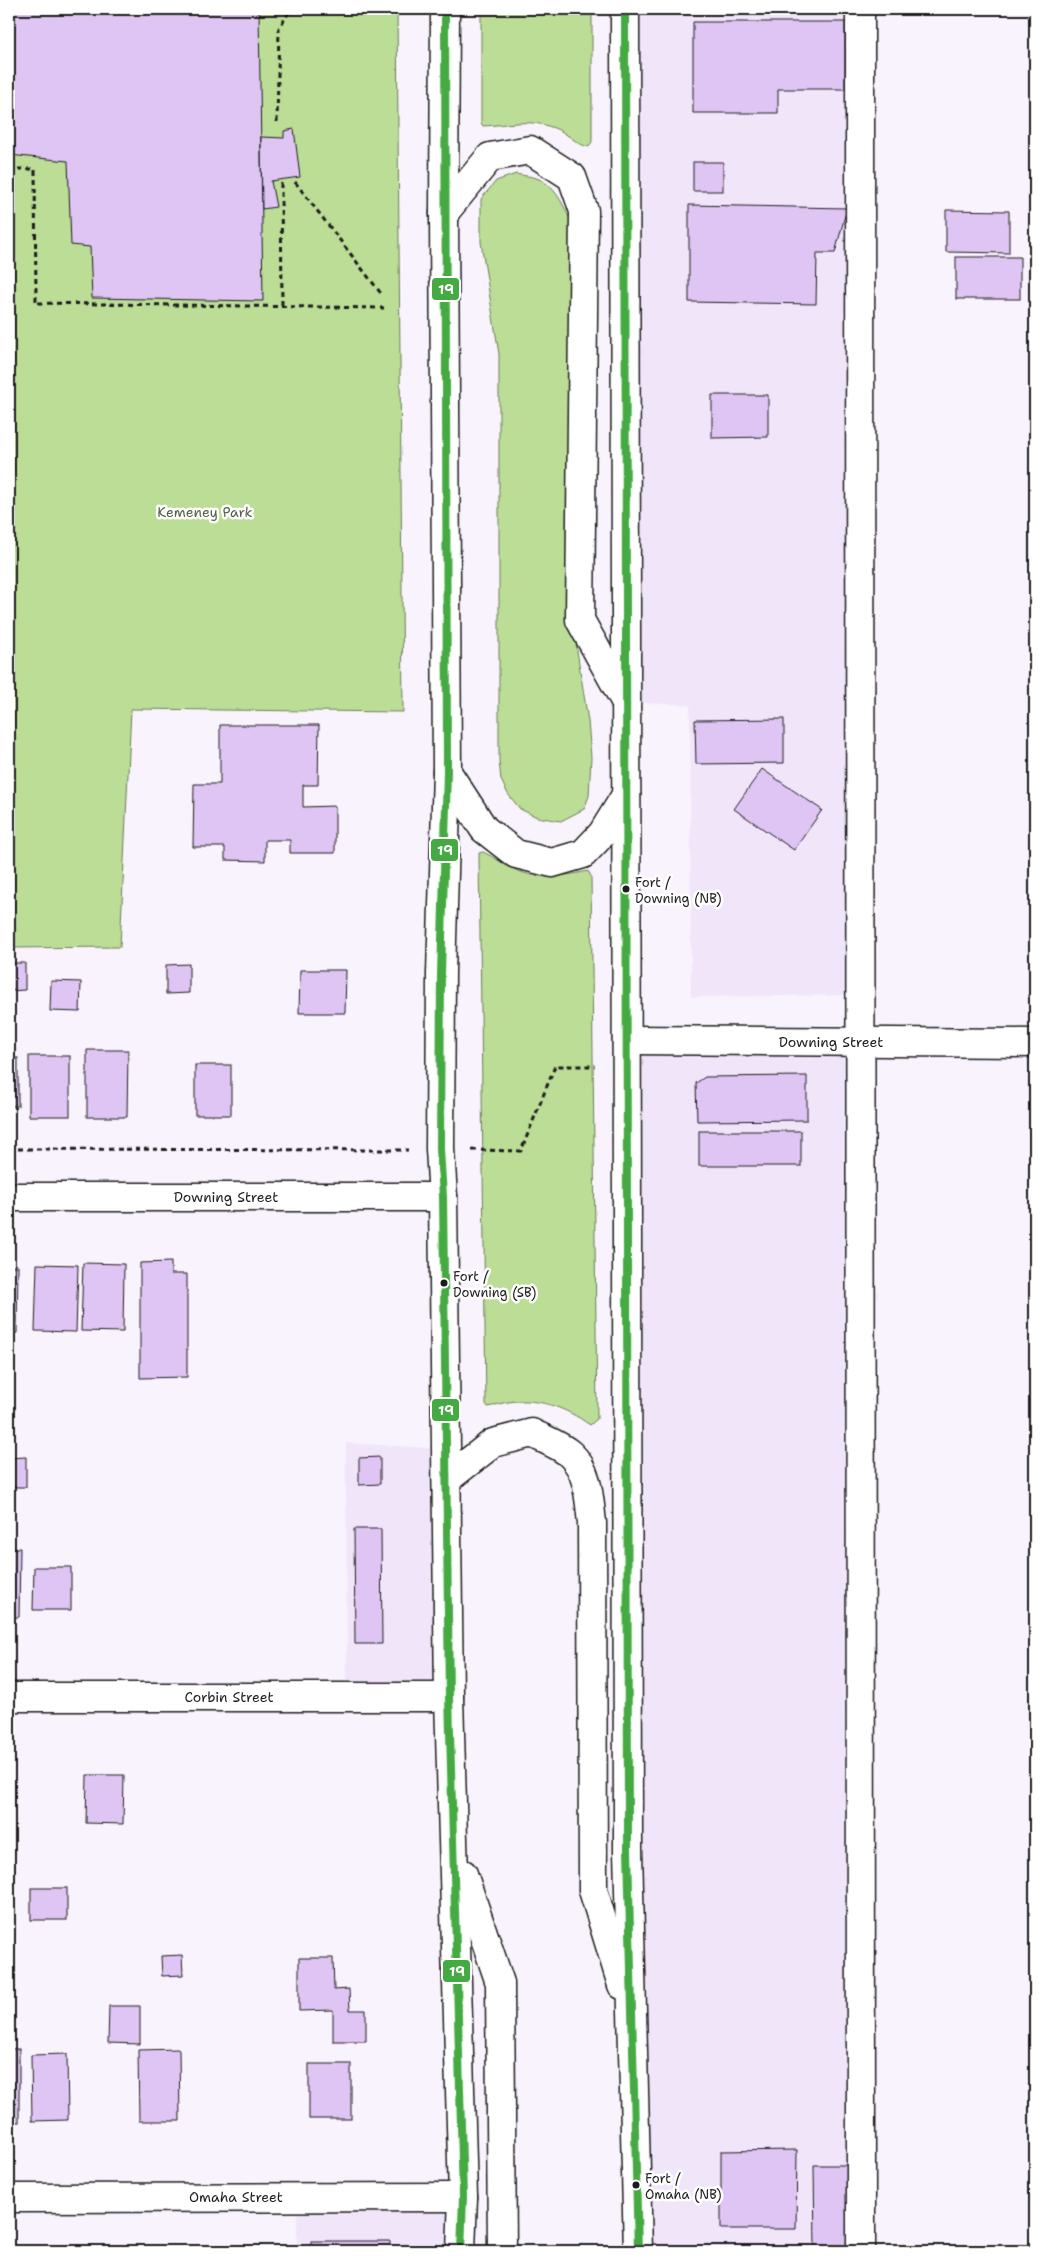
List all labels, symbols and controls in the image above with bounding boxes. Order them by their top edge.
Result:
line badge: 19 [431,277,460,301]
text: 19 [438,280,454,298]
park label: Kemeney Park [157,503,253,521]
line badge: 19 [430,838,459,862]
text: 19 [437,841,453,859]
place label: Fort / Downing (NB) [635,874,722,907]
marker: Fort / Downing (NB) [621,884,631,894]
street label: Downing Street [779,1033,883,1051]
street label: Downing Street [174,1188,278,1206]
place label: Fort / Downing (SB) [453,1268,536,1301]
marker: Fort / Downing (SB) [439,1278,449,1288]
line badge: 19 [431,1398,460,1422]
text: 19 [438,1401,454,1419]
street label: Corbin Street [184,1688,274,1706]
line badge: 19 [442,1959,471,1983]
text: 19 [449,1962,465,1980]
place label: Fort / Omaha (NB) [645,2170,722,2203]
marker: Fort / Omaha (NB) [631,2180,641,2190]
street label: Omaha Street [189,2188,283,2206]

